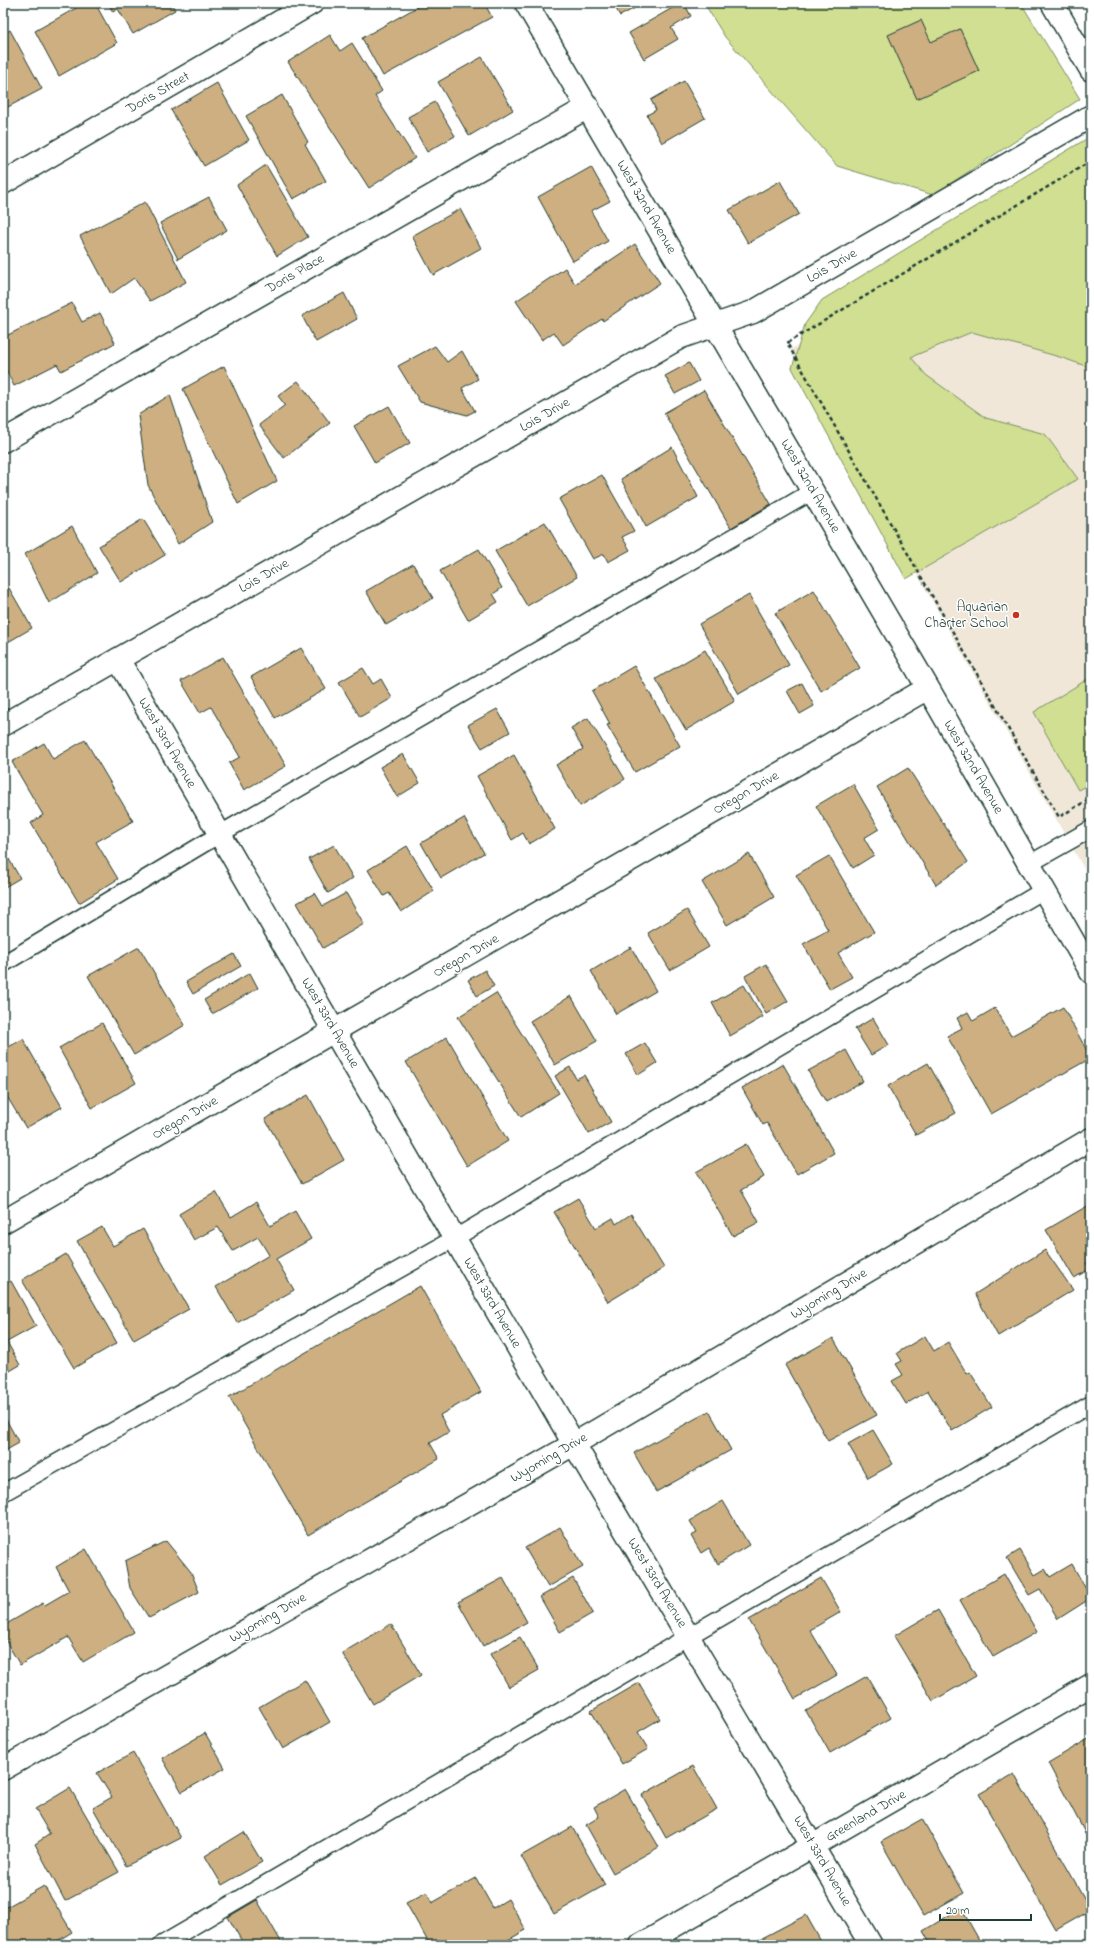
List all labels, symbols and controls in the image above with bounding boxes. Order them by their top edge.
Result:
street label: Doris Street [121,66,194,120]
street label: West 32nd Avenue [611,156,682,258]
street label: Lois Drive [803,243,862,289]
street label: Doris Place [261,248,329,300]
street label: Lois Drive [516,392,575,438]
street label: West 32nd Avenue [775,435,846,537]
street label: Lois Drive [235,553,294,599]
place label: Aquarian Charter School [925,597,1008,634]
marker: Aquarian Charter School [1011,610,1021,620]
street label: West 33rd Avenue [133,694,202,793]
street label: West 32nd Avenue [938,716,1009,818]
street label: Oregon Drive [709,765,784,821]
street label: Oregon Drive [429,928,504,984]
street label: West 33rd Avenue [296,974,365,1073]
street label: Oregon Drive [148,1090,223,1146]
street label: West 33rd Avenue [458,1254,527,1353]
street label: Wyoming Drive [787,1263,872,1326]
street label: Wyoming Drive [507,1427,592,1489]
street label: West 33rd Avenue [622,1534,693,1633]
street label: Wyoming Drive [226,1587,311,1649]
street label: Greenland Drive [822,1784,911,1848]
street label: West 33rd Avenue [788,1812,857,1911]
scale bar [940,1896,1031,1922]
text: 20 m [946,1902,969,1920]

